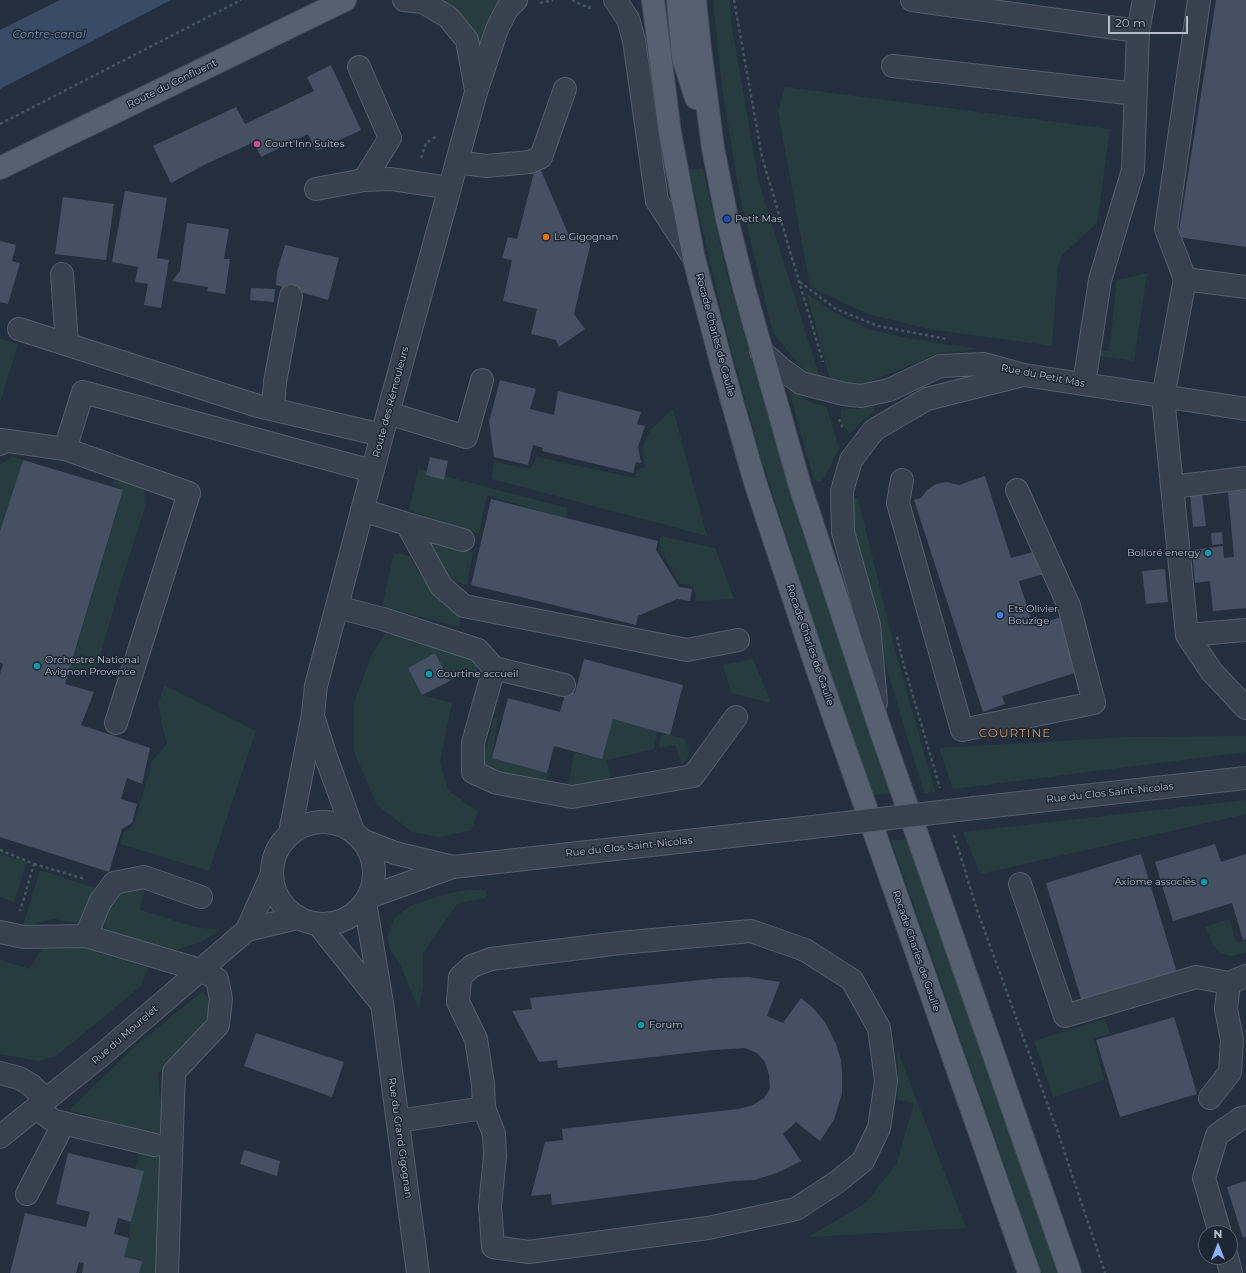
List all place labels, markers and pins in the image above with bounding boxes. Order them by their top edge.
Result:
place label: Court'Inn Suites [265,138,345,150]
marker: Court'Inn Suites [252,139,262,149]
place label: Petit Mas [735,213,782,225]
marker: Petit Mas [722,214,732,224]
place label: Le Gigognan [554,231,618,243]
marker: Le Gigognan [541,232,551,242]
place label: Bolloré energy [1127,547,1200,559]
marker: Bolloré energy [1203,548,1213,558]
place label: Ets Olivier Bouzige [1008,603,1058,626]
marker: Ets Olivier Bouzige [995,610,1005,620]
place label: Orchestre National Avignon Provence [45,654,140,678]
marker: Orchestre National Avignon Provence [32,661,42,671]
place label: Courtine accueil [437,668,518,680]
marker: Courtine accueil [424,669,434,679]
place label: Axiome associés [1114,876,1196,888]
marker: Axiome associés [1199,877,1209,887]
place label: Forum [649,1019,683,1031]
marker: Forum [636,1020,646,1030]

